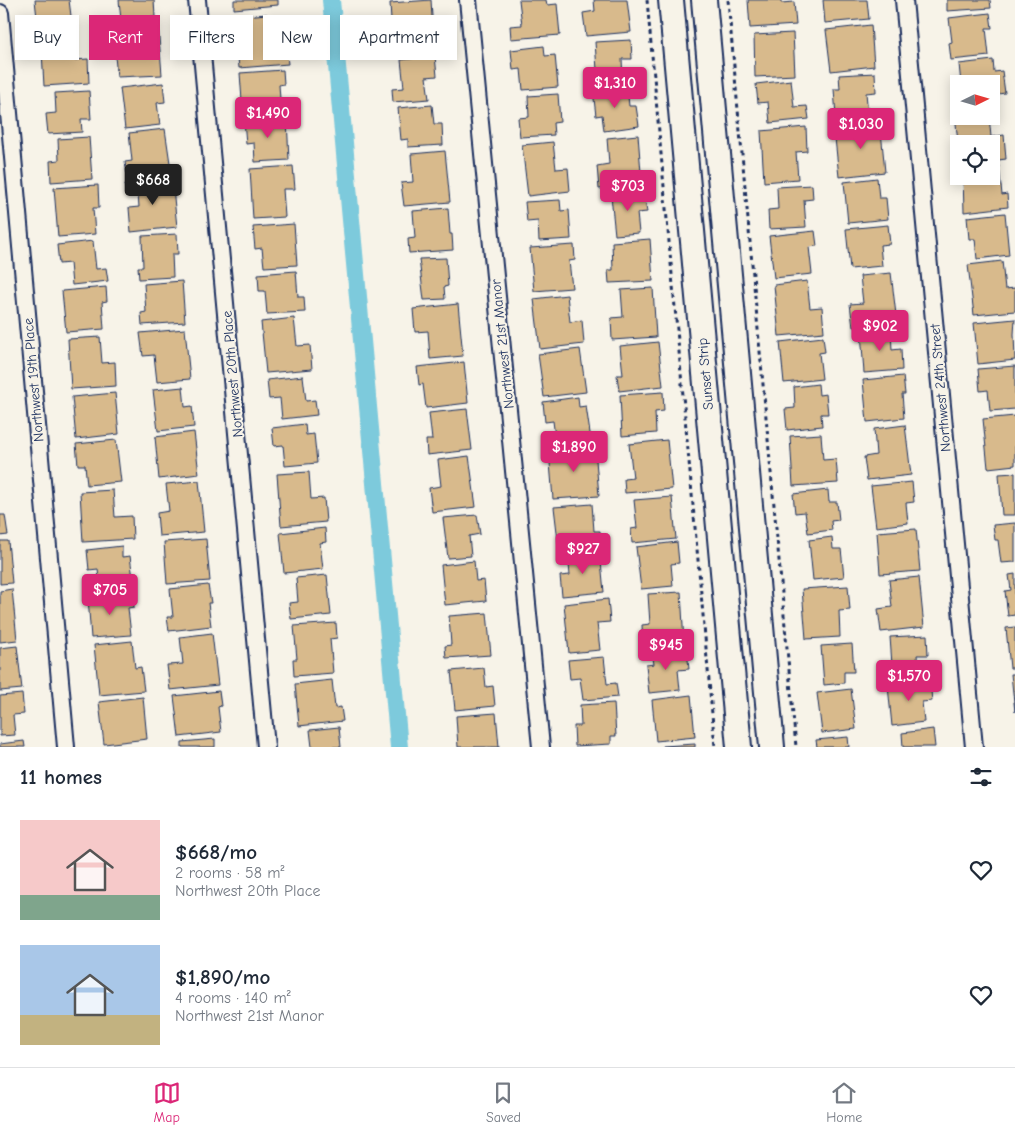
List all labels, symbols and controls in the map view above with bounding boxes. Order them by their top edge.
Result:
chip: Buy [15,15,79,60]
chip: Rent [89,15,160,60]
chip: Filters [170,15,253,60]
chip: New [263,15,330,60]
chip: Apartment [340,15,457,60]
pin: $1,310 [574,66,656,109]
text: $1,310 [594,74,636,92]
north arrow [950,75,1000,125]
map controls [950,75,1000,185]
pin: $1,490 [227,96,309,139]
text: $1,490 [246,104,290,122]
pin: $1,030 [820,108,902,150]
text: $1,030 [838,115,884,133]
button: locate [950,135,1000,185]
pin: $668 [123,164,183,206]
pin: $703 [598,170,658,212]
text: $668 [136,171,170,189]
text: $703 [611,177,645,195]
street label: Northwest 21st Manor [487,278,518,410]
street label: Northwest 20th Place [218,310,247,438]
pin: $902 [850,310,910,352]
street label: Northwest 19th Place [20,317,47,443]
text: $902 [862,317,898,335]
street label: Northwest 24th Street [926,322,955,453]
street label: Sunset Strip [694,337,717,411]
pin: $1,890 [533,430,615,473]
text: $1,890 [552,438,596,456]
pin: $927 [553,532,613,575]
text: $927 [566,540,600,558]
pin: $705 [80,574,140,616]
text: $705 [93,581,127,599]
pin: $945 [636,628,696,671]
text: $945 [649,636,683,654]
pin: $1,570 [868,660,950,702]
text: $1,570 [887,667,931,685]
icon: filters [967,763,995,791]
text: 11 homes [20,765,102,789]
icon: home [60,840,120,900]
text: $668/mo [175,840,257,864]
icon: heart [967,856,995,884]
text: 2 rooms · 58 m² [175,864,285,882]
text: Northwest 20th Place [175,882,320,900]
icon: home [60,965,120,1025]
text: $1,890/mo [175,965,270,989]
icon: heart [967,981,995,1009]
text: 4 rooms · 140 m² [175,989,291,1007]
text: Northwest 21st Manor [175,1007,324,1025]
tab: Map [153,1079,181,1126]
tab: Saved [486,1079,521,1126]
tab: Home [826,1079,862,1126]

